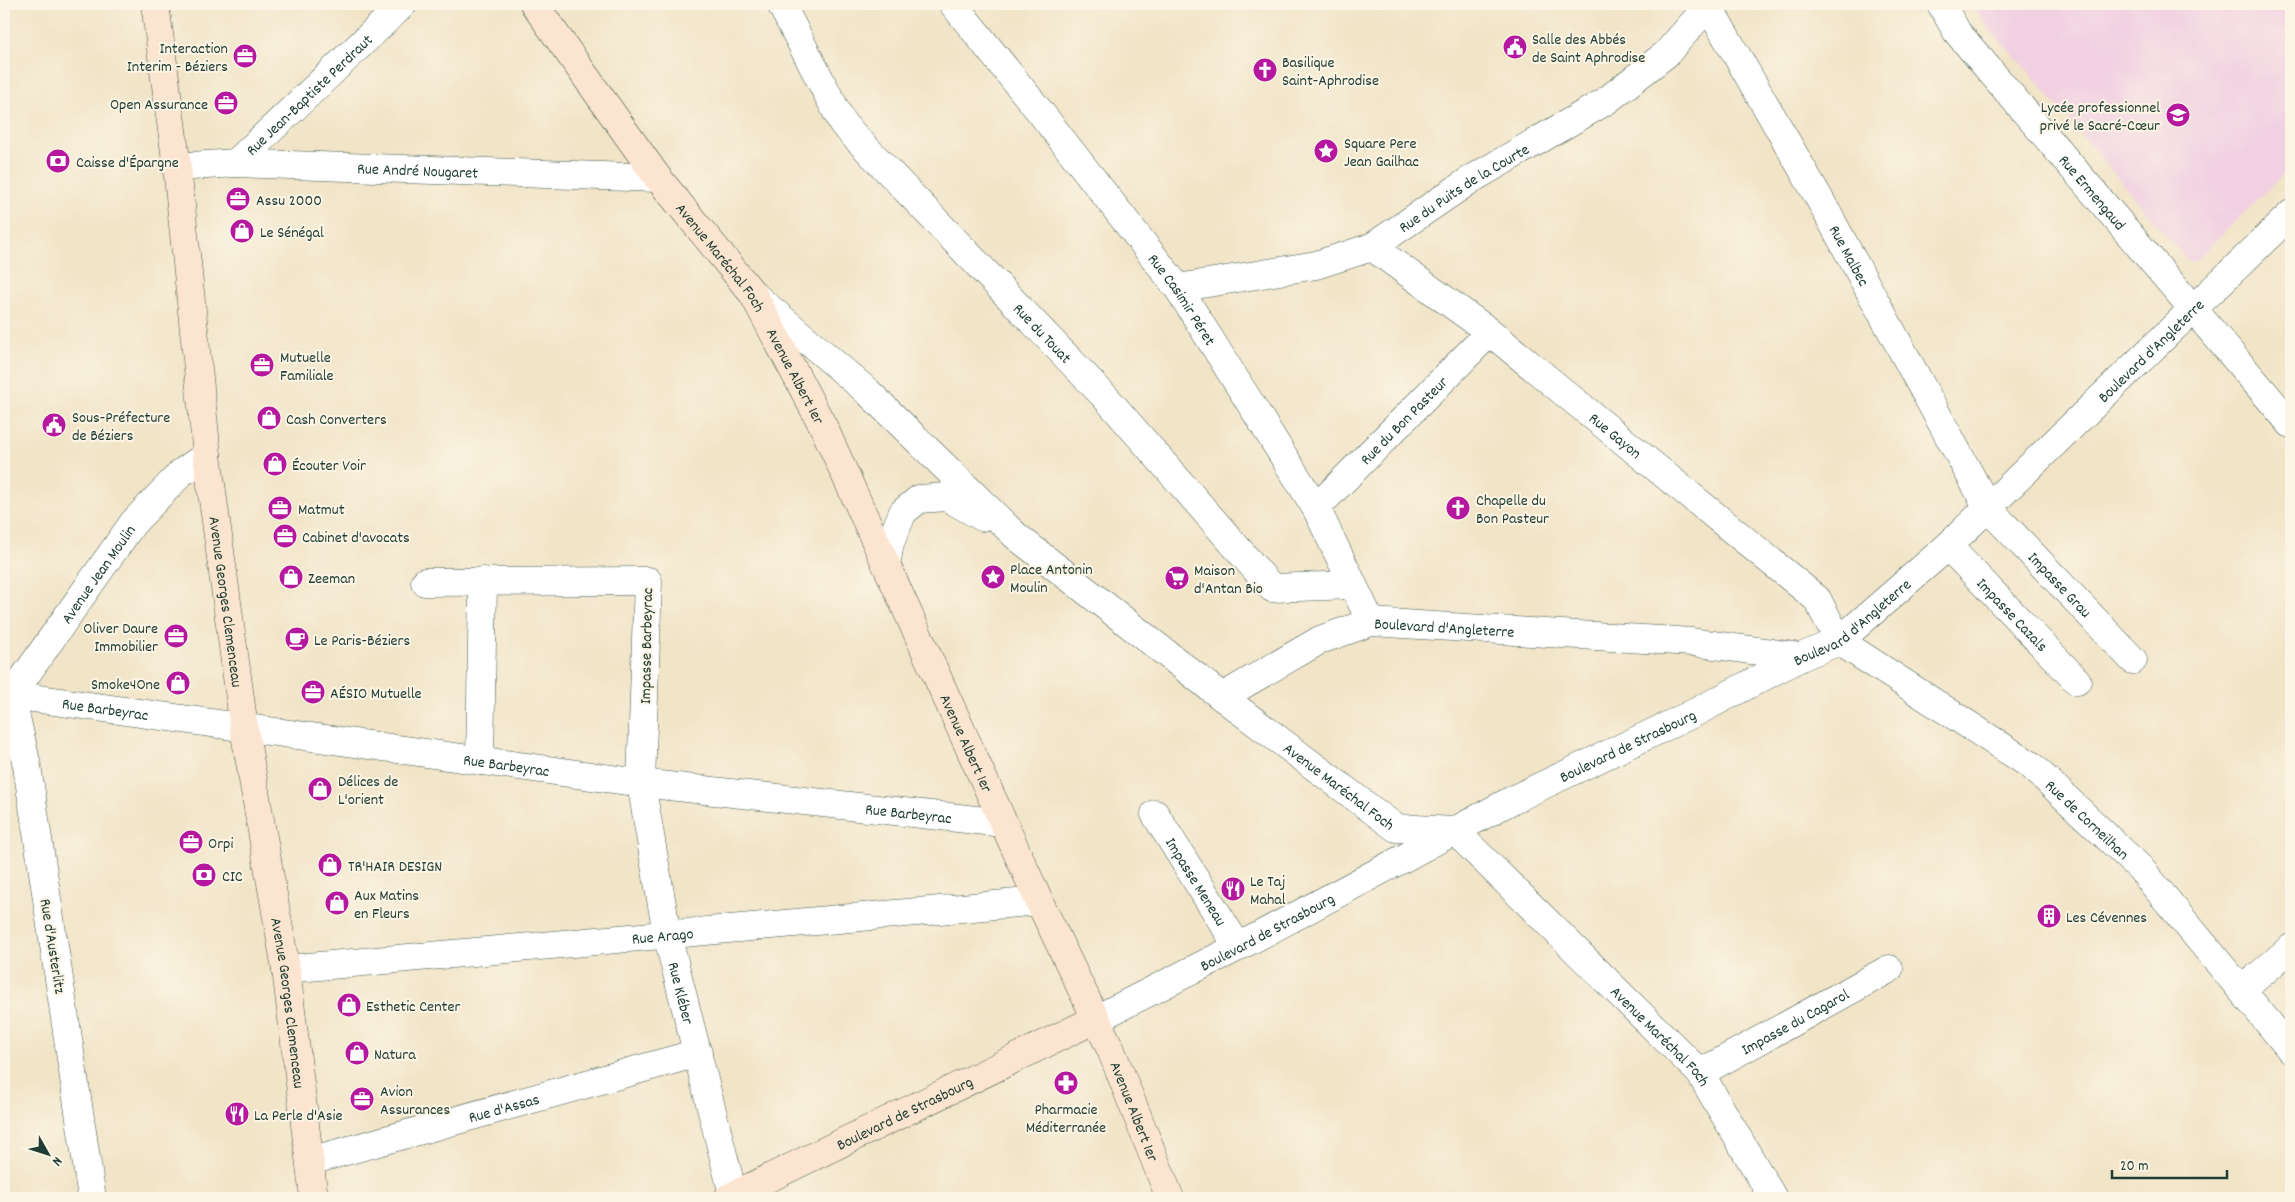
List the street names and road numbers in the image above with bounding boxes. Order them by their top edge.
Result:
street label: Rue Jean-Baptiste Perdraut [242,30,379,162]
street label: Rue du Puits de la Courte [1395,139,1534,239]
street label: Rue Ermengaud [2052,150,2130,236]
street label: Rue André Nougaret [357,158,479,186]
street label: Avenue Maréchal Foch [669,199,770,317]
street label: Rue Malbec [1822,222,1874,291]
street label: Rue Casimir Péret [1141,249,1220,351]
street label: Boulevard d'Angleterre [2094,295,2210,409]
street label: Rue du Touat [1007,299,1076,370]
street label: Avenue Albert 1er [759,325,829,429]
street label: Rue du Bon Pasteur [1356,372,1454,471]
street label: Rue Gayon [1583,408,1646,465]
street label: Avenue Georges Clemenceau [201,515,247,689]
street label: Avenue Jean Moulin [56,521,142,629]
street label: Impasse Grau [2022,548,2096,624]
street label: Boulevard d'Angleterre [1790,574,1917,673]
street label: Impasse Cazals [1970,574,2052,658]
street label: Impasse Barbeyrac [635,588,660,704]
street label: Boulevard d'Angleterre [1373,613,1515,645]
street label: Avenue Albert 1er [932,691,997,797]
street label: Rue Barbeyrac [61,693,150,728]
street label: Boulevard de Strasbourg [1556,705,1701,790]
street label: Avenue Maréchal Foch [1278,738,1399,837]
street label: Rue Barbeyrac [462,749,551,784]
street label: Rue de Corneilhan [2039,775,2133,866]
street label: Rue Barbeyrac [864,799,953,831]
street label: Impasse Meneau [1158,834,1231,931]
street label: Boulevard de Strasbourg [1197,888,1339,978]
street label: Rue d'Austerlitz [33,897,70,996]
street label: Avenue Georges Clemenceau [263,916,310,1090]
street label: Rue Arago [631,923,694,952]
street label: Rue Kléber [661,960,698,1027]
street label: Avenue Maréchal Foch [1604,982,1714,1091]
street label: Impasse du Cagarol [1738,984,1854,1062]
street label: Avenue Albert 1er [1103,1058,1163,1166]
street label: Boulevard de Strasbourg [833,1072,977,1157]
street label: Rue d'Assas [466,1089,543,1130]

